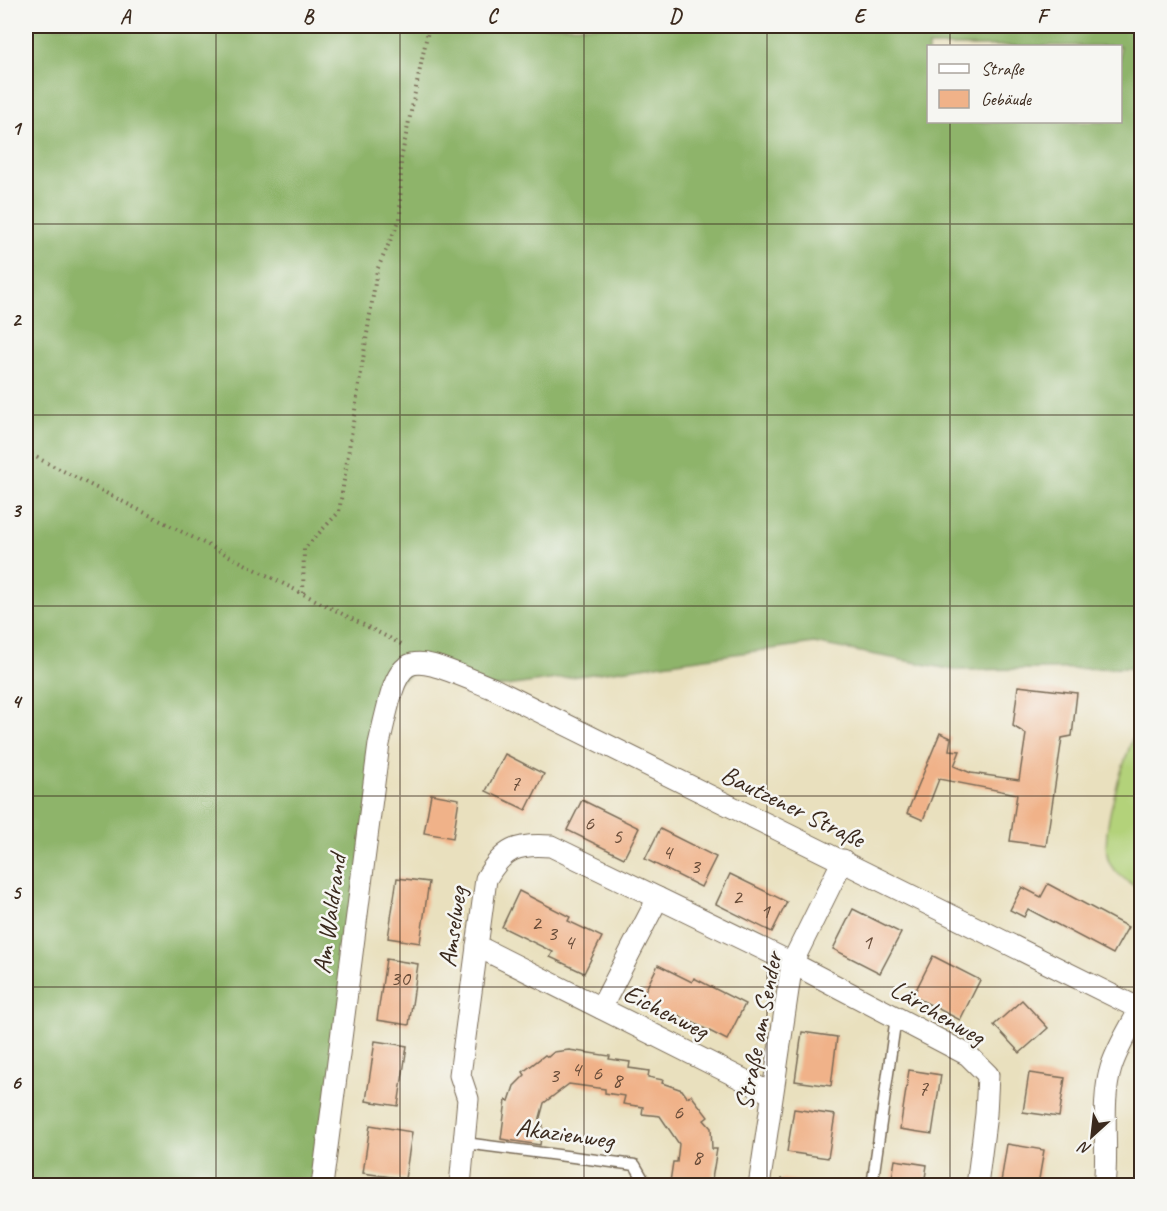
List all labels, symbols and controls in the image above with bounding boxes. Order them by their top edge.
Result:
text: A [120,4,132,29]
text: B [303,4,315,29]
text: C [487,4,499,29]
text: D [669,4,683,29]
text: E [854,4,868,29]
text: F [1037,4,1051,29]
legend [927,45,1122,123]
text: Straße [981,58,1025,80]
text: Gebäude [981,88,1032,110]
text: 1 [12,116,23,141]
text: 2 [12,307,23,332]
text: 3 [12,498,23,523]
text: 4 [12,689,24,714]
street label: Bautzener Straße [716,758,872,856]
house number: 7 [510,769,521,797]
house number: 6 [584,809,595,837]
house number: 5 [612,822,623,850]
house number: 4 [662,838,674,866]
street label: Am Waldrand [305,848,355,976]
house number: 3 [690,852,702,880]
text: 5 [12,880,23,905]
street label: Amselweg [431,883,475,969]
house number: 2 [732,883,744,911]
house number: 1 [760,897,771,925]
house number: 2 [531,909,543,937]
house number: 3 [547,919,559,947]
house number: 4 [564,928,576,956]
house number: 1 [862,928,873,956]
street label: Straße am Sender [727,947,790,1113]
house number: 30 [390,964,412,992]
street label: Lärchenweg [884,972,993,1054]
street label: Eichenweg [618,976,715,1048]
house number: 4 [571,1055,583,1083]
house number: 6 [592,1059,603,1087]
house number: 3 [549,1061,561,1089]
house number: 8 [612,1066,624,1094]
text: 6 [11,1070,22,1095]
house number: 7 [918,1074,929,1102]
house number: 6 [673,1098,684,1126]
north arrow [1062,1106,1122,1166]
street label: Akazienweg [514,1110,618,1157]
text: N [1074,1136,1095,1160]
house number: 8 [692,1143,704,1171]

